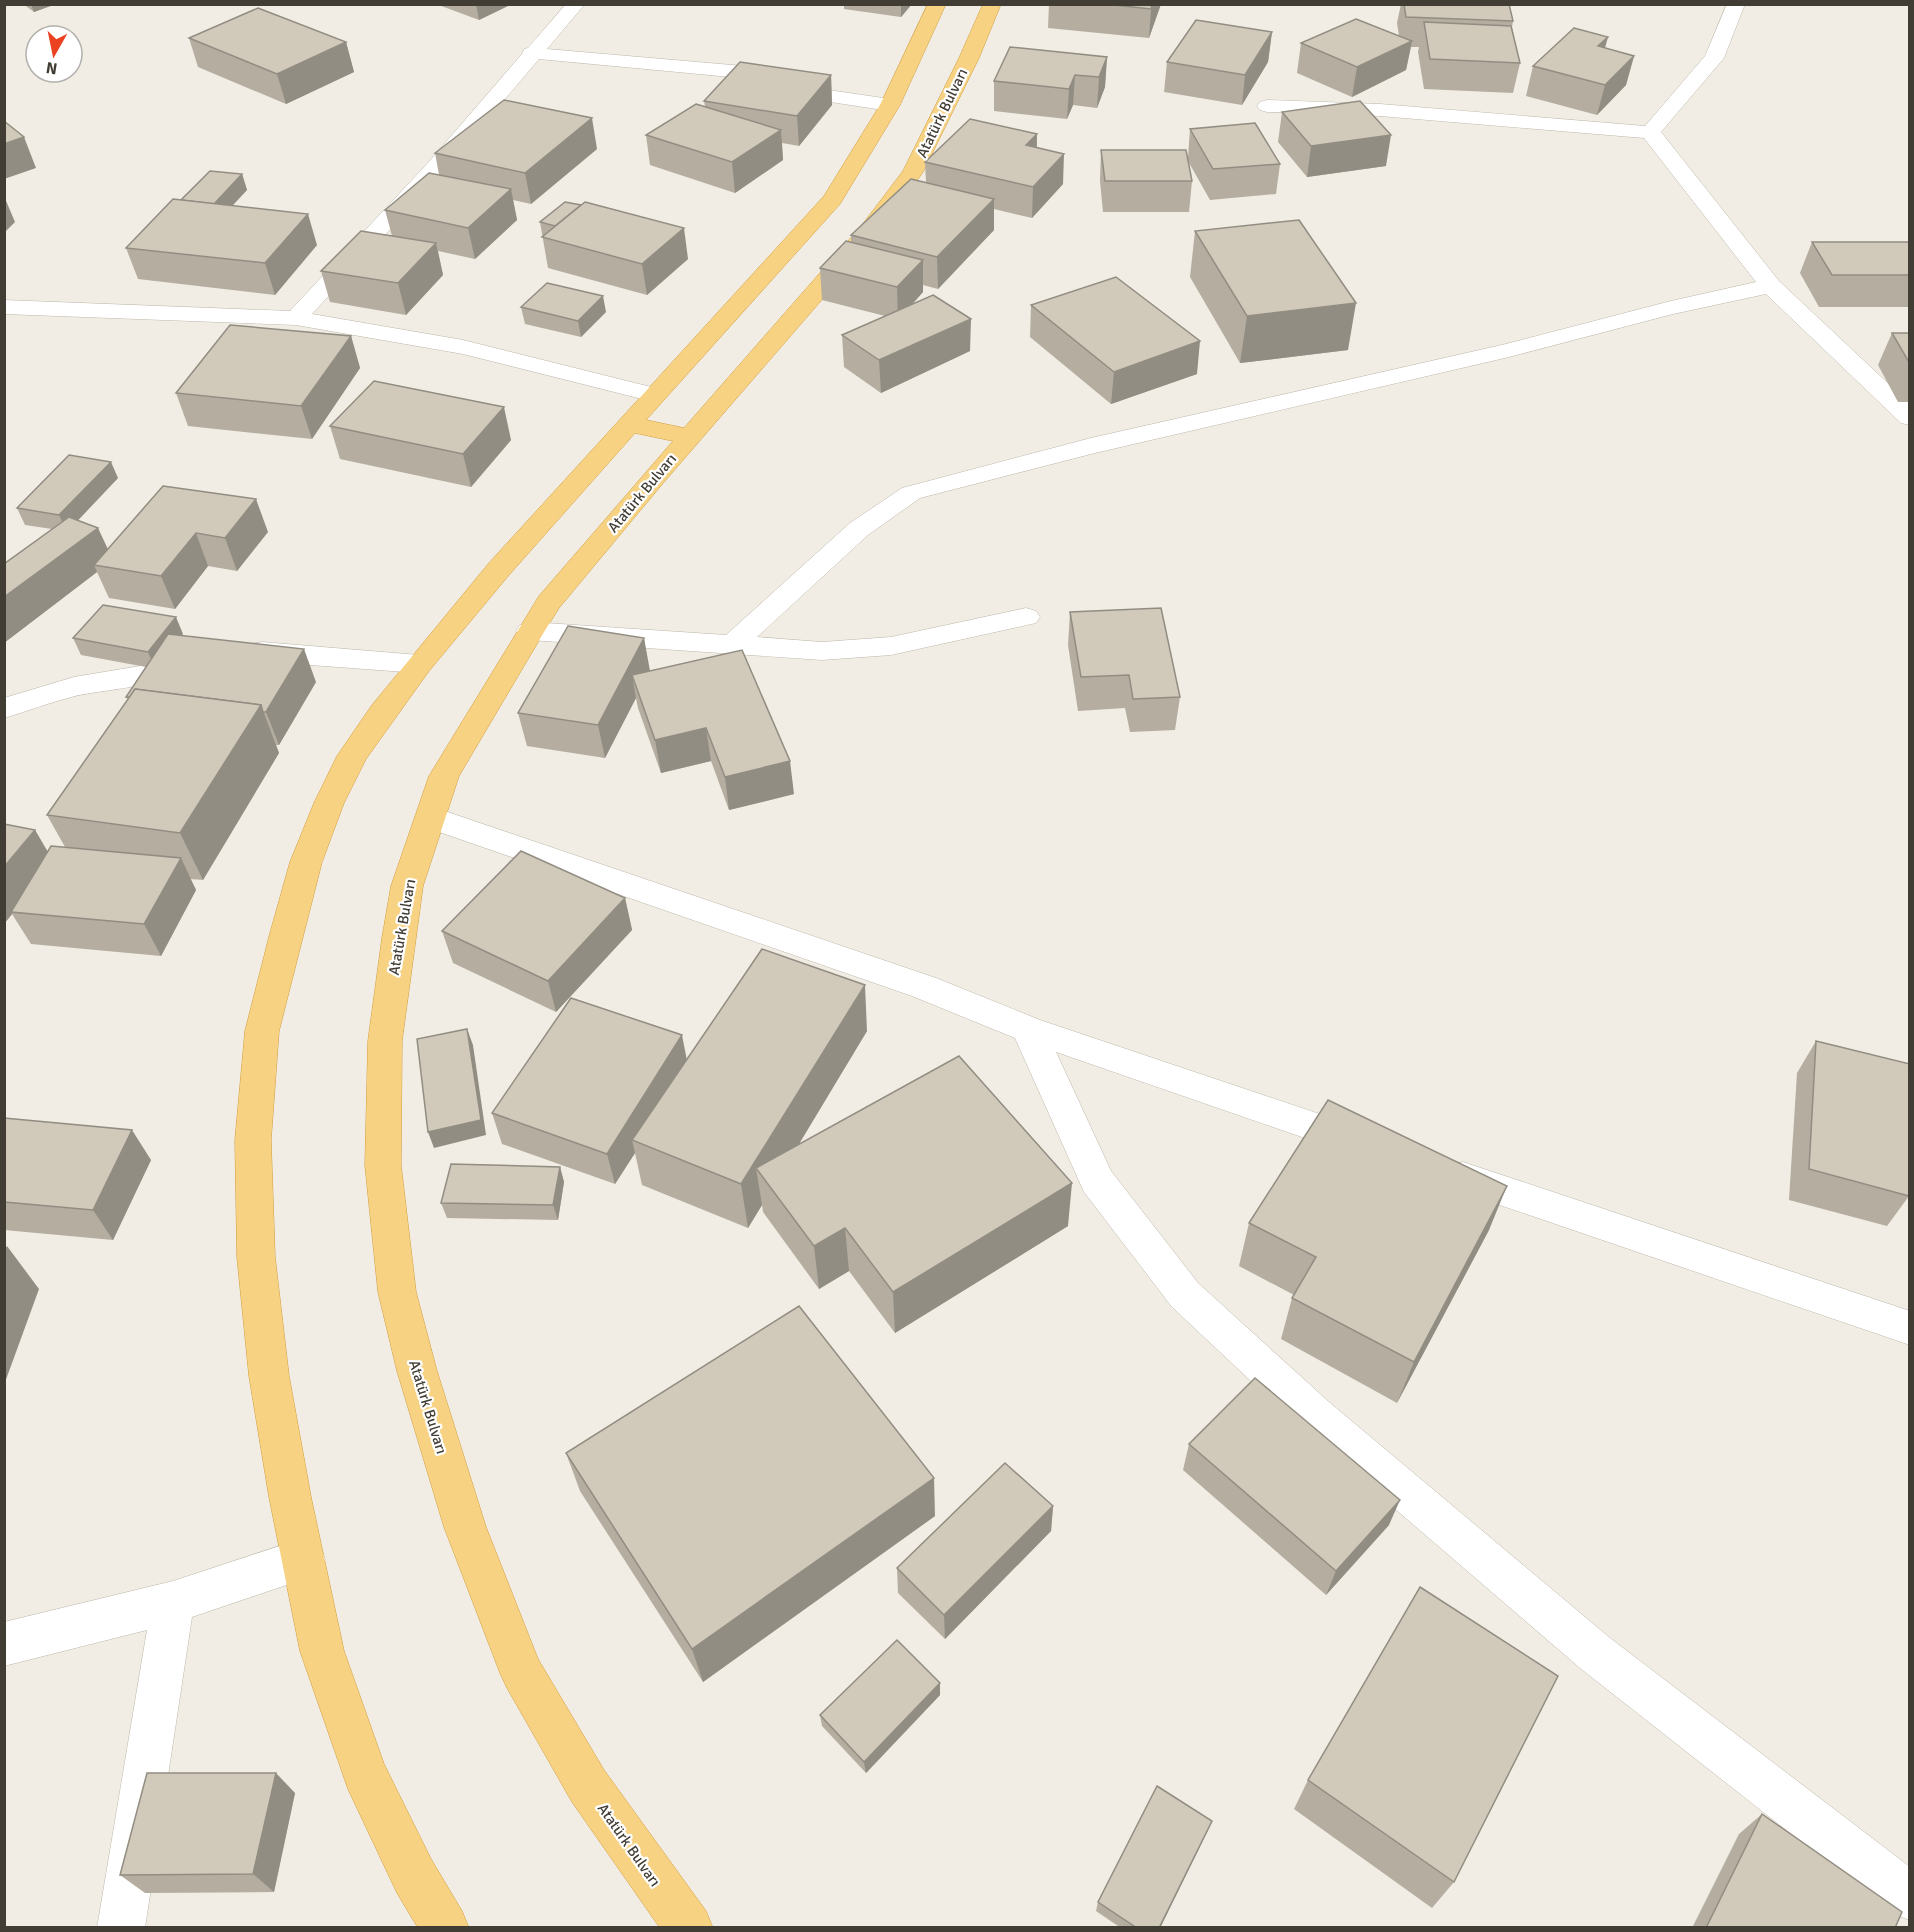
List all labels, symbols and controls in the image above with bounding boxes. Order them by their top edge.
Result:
north arrow [24,24,84,84]
text: N [45,57,59,79]
street label: Atatürk Bulvarı [913,65,971,161]
street label: Atatürk Bulvarı [604,450,680,536]
street label: Atatürk Bulvarı [385,878,419,976]
street label: Atatürk Bulvarı [405,1358,451,1456]
street label: Atatürk Bulvarı [594,1800,664,1890]

